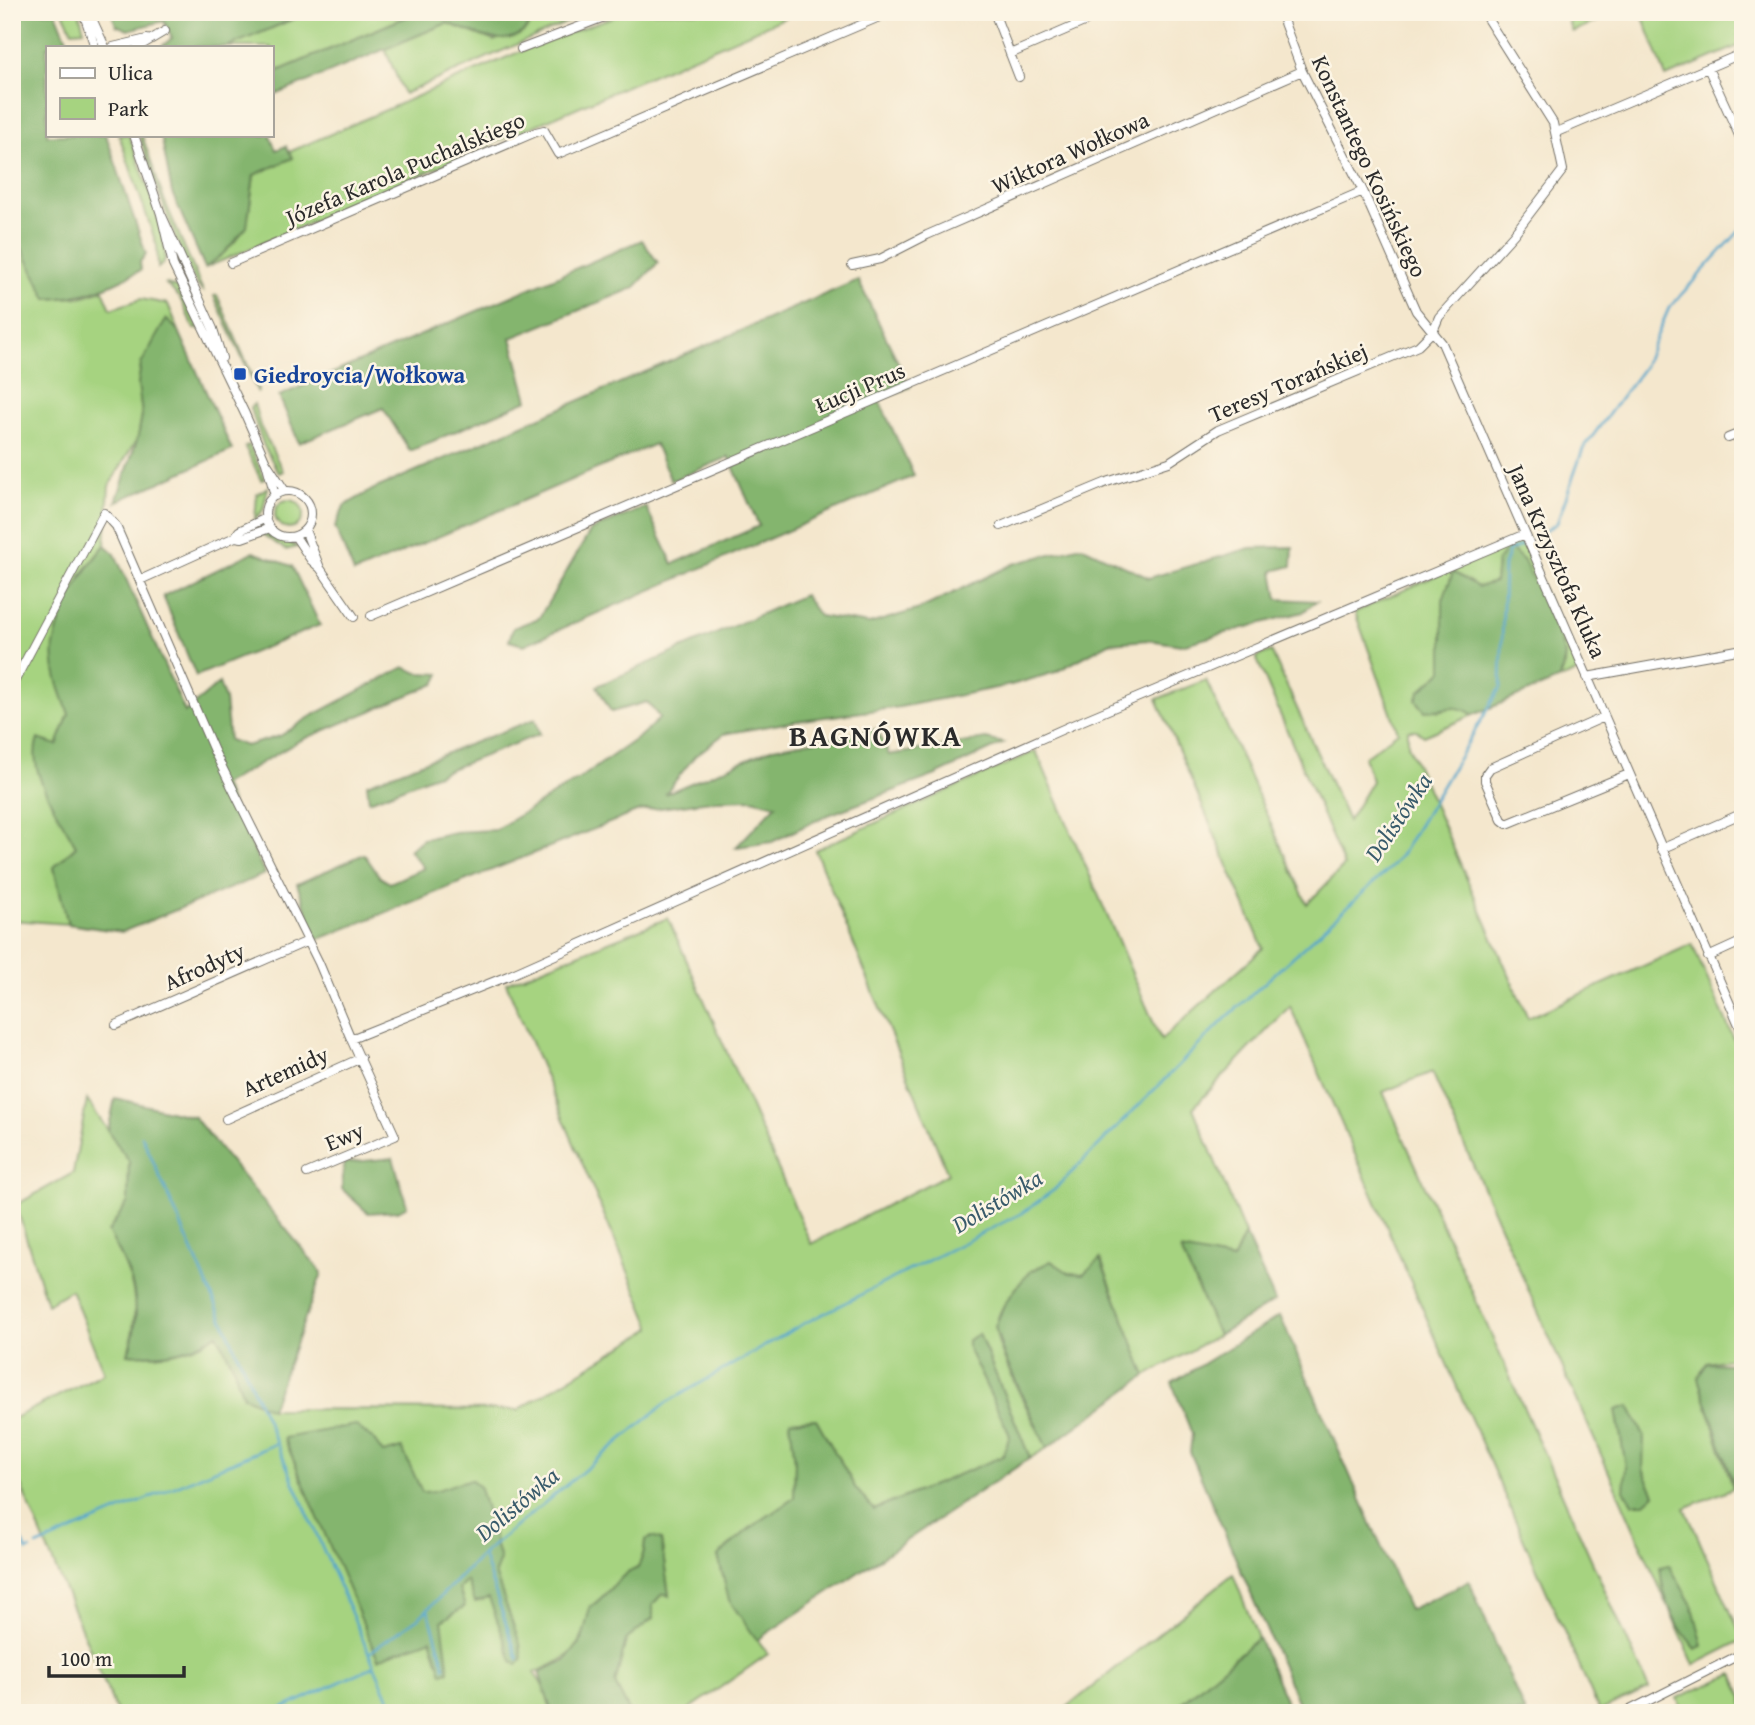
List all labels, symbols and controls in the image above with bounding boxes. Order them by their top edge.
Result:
legend [46,46,273,136]
street label: Konstantego Kosińskiego [1304,50,1436,282]
text: Ulica [108,57,153,88]
text: Park [108,93,149,124]
street label: Wiktora Wołkowa [986,102,1154,202]
street label: Józefa Karola Puchalskiego [277,103,530,235]
street label: Teresy Torańskiej [1204,334,1372,430]
street label: Łucji Prus [810,353,910,421]
place label: Giedroycia/Wołkowa [254,358,466,391]
marker: Giedroycia/Wołkowa [232,366,248,382]
street label: Jana Krzysztofa Kluka [1499,456,1616,663]
district label: BAGNÓWKA [789,713,963,757]
water label: Dolistówka [1355,766,1440,869]
street label: Afrodyty [158,933,250,998]
street label: Artemidy [237,1037,334,1105]
street label: Ewy [319,1113,369,1159]
water label: Dolistówka [944,1160,1049,1242]
water label: Dolistówka [467,1459,566,1550]
scale bar [49,1634,184,1678]
text: 100 m [60,1643,112,1674]

